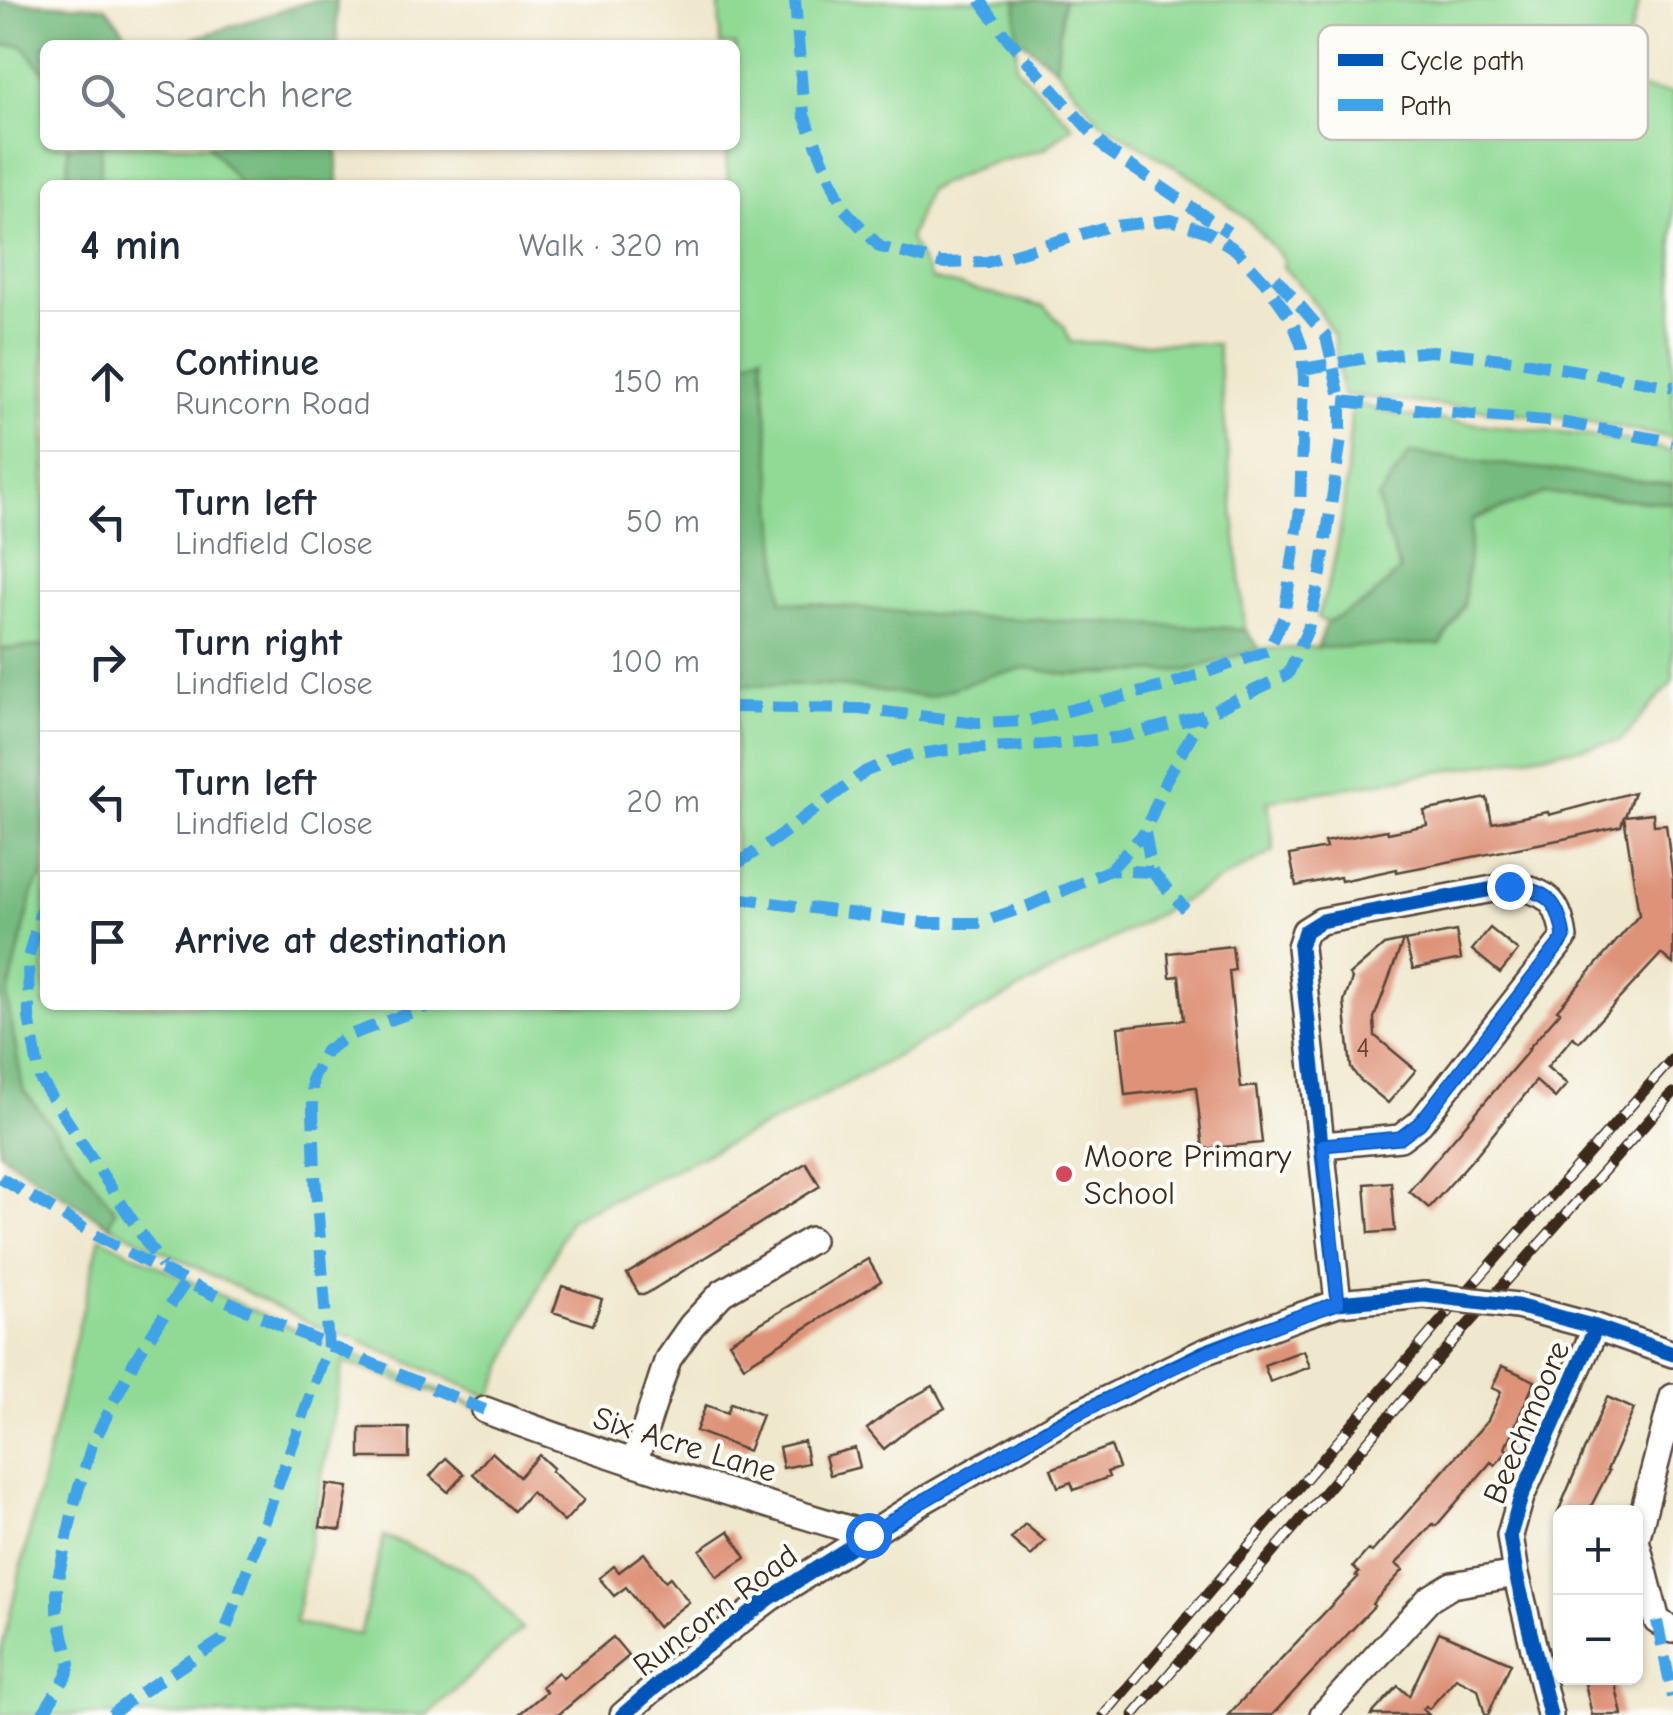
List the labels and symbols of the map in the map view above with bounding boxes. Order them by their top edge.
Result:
legend [1318,25,1648,140]
text: Cycle path [1400,45,1525,77]
text: Path [1400,90,1452,122]
route end [1487,864,1533,910]
house number: 4 [1356,1032,1370,1064]
place label: Moore Primary School [1084,1138,1292,1212]
marker: Moore Primary School [1053,1163,1075,1185]
street label: Beechmoore [1476,1335,1577,1509]
street label: Six Acre Lane [589,1399,781,1490]
route start [846,1513,892,1559]
street label: Runcorn Road [626,1537,805,1684]

